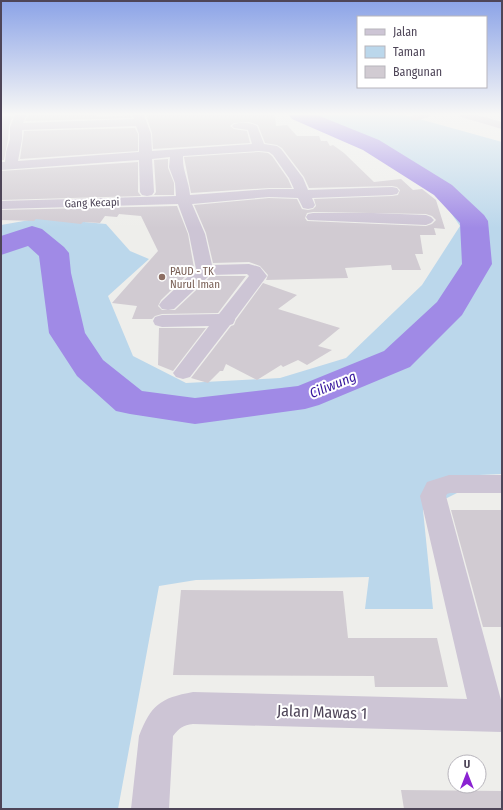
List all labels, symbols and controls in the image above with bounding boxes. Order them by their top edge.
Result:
legend [357,16,487,88]
text: Jalan [393,25,417,39]
text: Taman [393,45,425,59]
text: Bangunan [393,65,442,79]
street label: Gang Kecapi [64,196,120,210]
place label: PAUD - TK Nurul Iman [170,265,220,291]
marker: PAUD - TK Nurul Iman [157,272,167,282]
water label: Ciliwung [307,368,359,402]
street label: Jalan Mawas 1 [277,701,367,723]
north arrow [447,754,487,794]
text: U [464,758,470,771]

